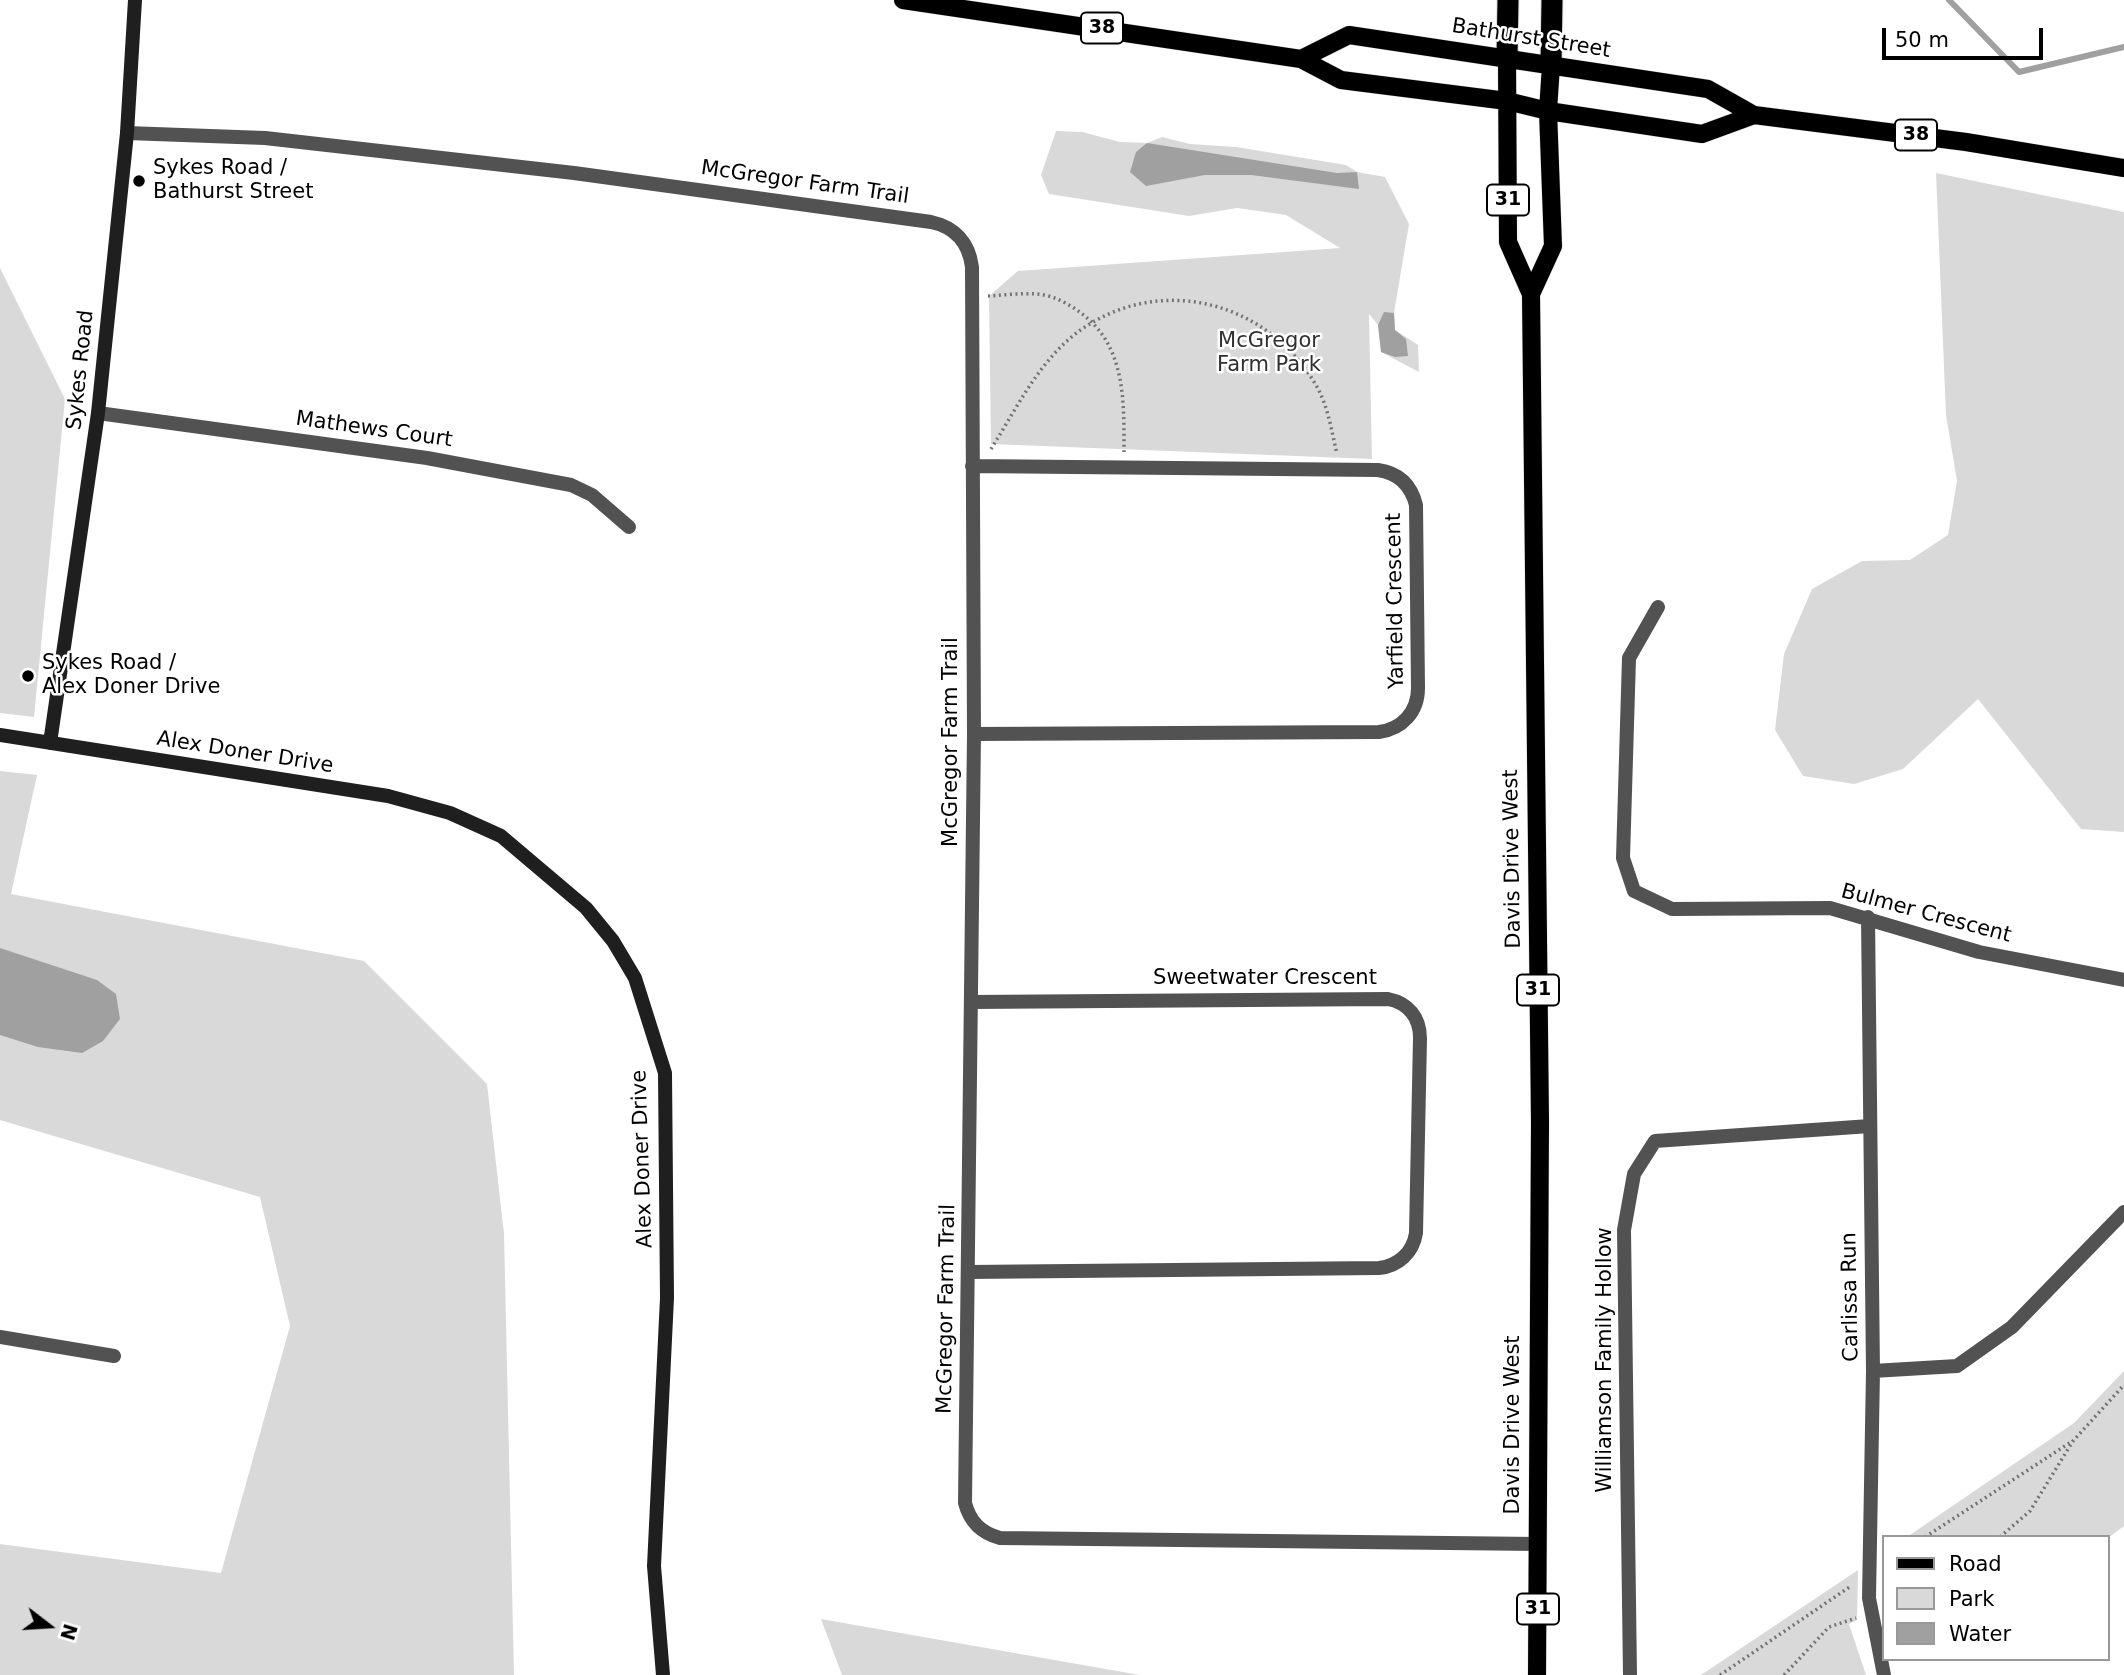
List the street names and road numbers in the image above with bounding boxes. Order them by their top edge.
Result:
road number: 38 [1081,12,1123,44]
street label: Bathurst Street [1450,14,1612,64]
road number: 38 [1895,119,1937,150]
street label: McGregor Farm Trail [699,156,911,210]
road number: 31 [1487,184,1529,216]
street label: Sykes Road [62,309,100,431]
street label: Mathews Court [294,407,454,453]
street label: Yarfield Crescent [1382,513,1410,689]
street label: McGregor Farm Trail [939,637,965,847]
street label: Alex Doner Drive [155,727,335,779]
street label: Davis Drive West [1499,769,1527,949]
street label: Bulmer Crescent [1838,879,2014,949]
street label: Sweetwater Crescent [1153,966,1377,992]
road number: 31 [1517,974,1559,1006]
street label: Alex Doner Drive [627,1069,659,1249]
street label: McGregor Farm Trail [933,1204,961,1414]
street label: Williamson Family Hollow [1593,1227,1619,1493]
street label: Carlissa Run [1837,1232,1865,1362]
street label: Davis Drive West [1501,1335,1527,1515]
road number: 31 [1517,1594,1559,1624]

